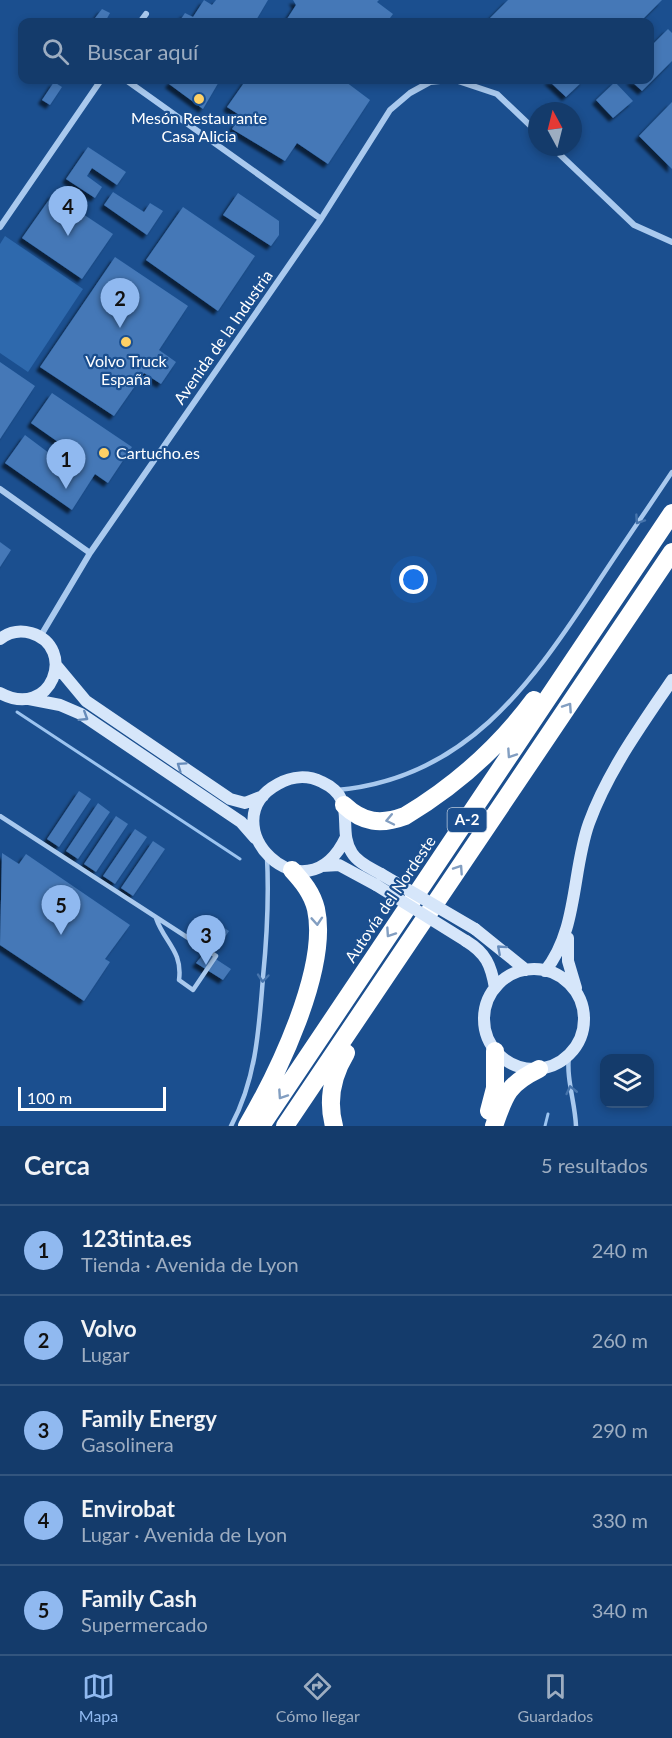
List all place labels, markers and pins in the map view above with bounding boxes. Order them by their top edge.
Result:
marker: Mesón Restaurante Casa Alicia [192,92,206,106]
place label: Mesón Restaurante Casa Alicia [131,108,267,145]
pin: 4 [48,186,88,236]
pin: 2 [100,278,140,328]
marker: Volvo Truck España [119,335,133,349]
place label: Volvo Truck España [85,351,168,388]
pin: 1 [46,440,86,489]
place label: Cartucho.es [116,443,200,462]
marker: Cartucho.es [97,446,111,460]
pin: 5 [42,886,80,935]
pin: 3 [186,916,226,965]

